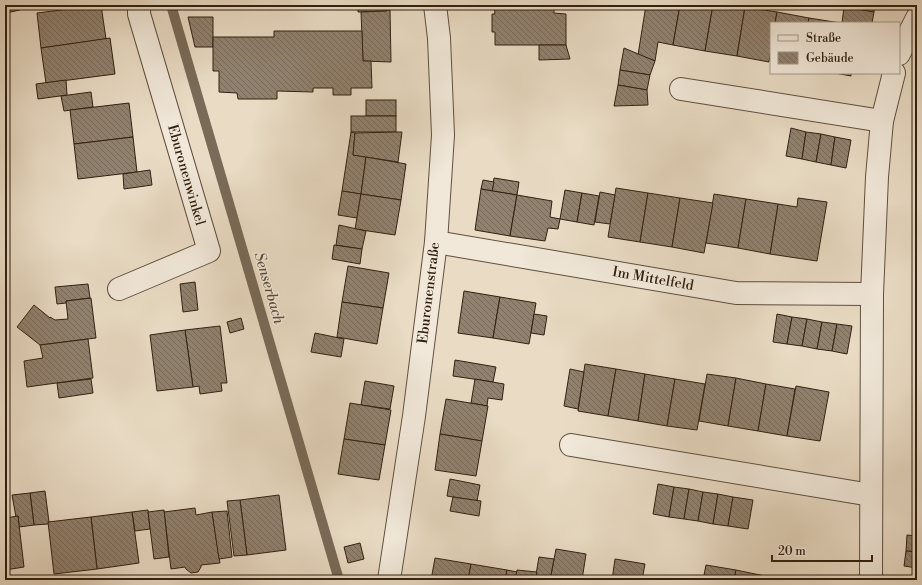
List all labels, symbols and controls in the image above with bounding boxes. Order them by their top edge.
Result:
legend [770,22,900,74]
text: Straße [806,31,841,46]
text: Gebäude [806,51,854,66]
street label: Eburonenwinkel [163,122,209,228]
street label: Eburonenstraße [414,241,444,345]
water label: Senserbach [250,250,289,327]
street label: Im Mittelfeld [611,263,695,295]
scale bar [772,537,872,563]
text: 20 m [778,544,806,559]

